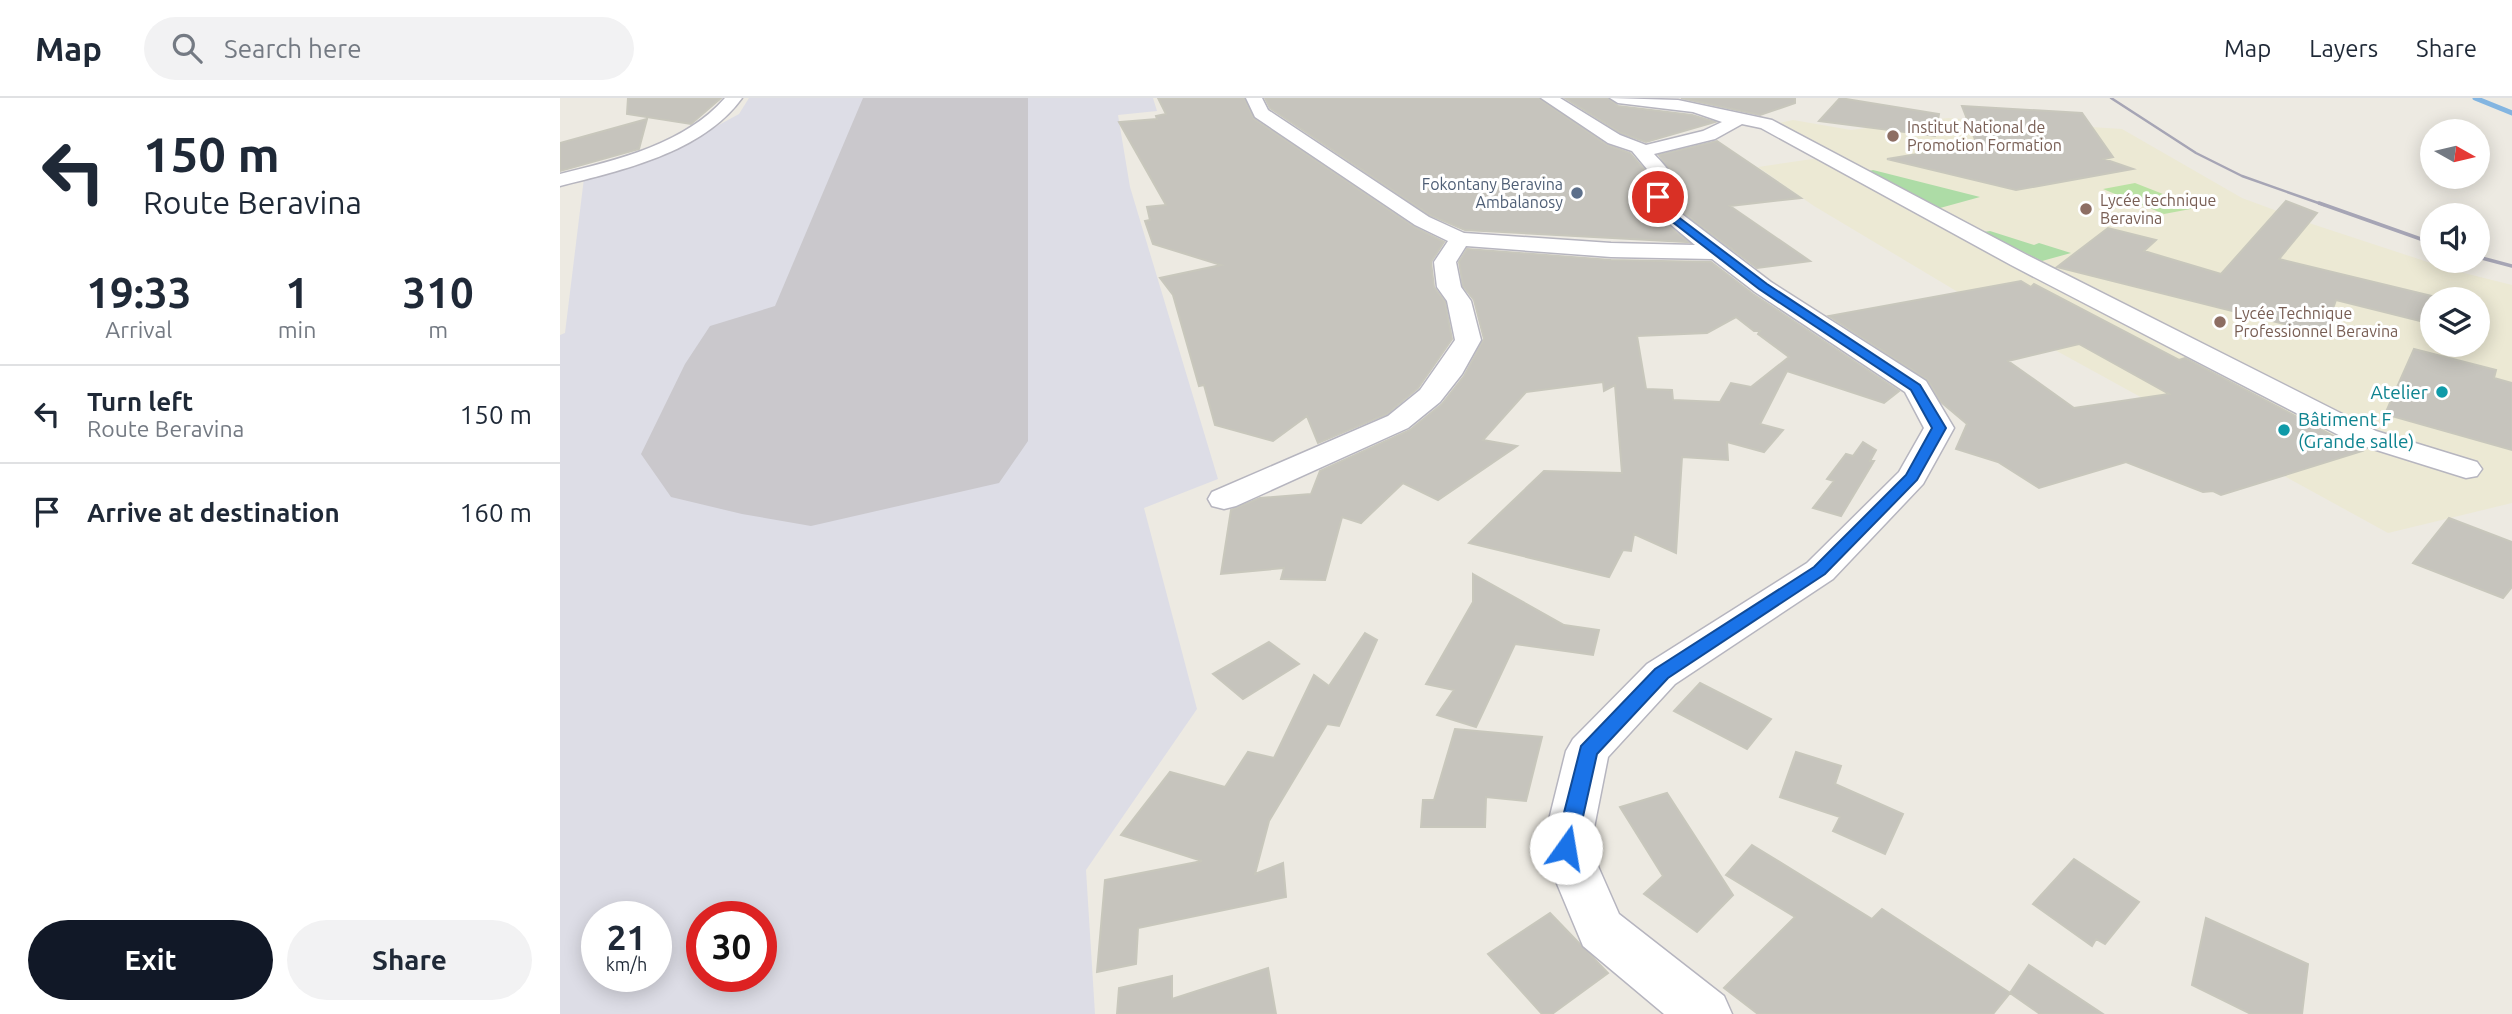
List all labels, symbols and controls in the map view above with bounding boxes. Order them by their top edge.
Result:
search box [144,17,634,80]
icon: search [168,29,206,67]
text: Map [35,30,102,67]
text: Search here [224,34,362,63]
text: Map [2224,35,2271,62]
text: Layers [2309,35,2378,62]
text: Share [2416,35,2477,62]
place label: Institut National de Promotion Formation [1907,118,2062,154]
north arrow [2420,119,2490,189]
map controls [2420,119,2490,357]
icon: left [28,126,119,217]
text: 150 m [143,126,280,181]
marker: Institut National de Promotion Formation [1885,128,1901,144]
pin [1628,167,1688,227]
place label: Fokontany Beravina Ambalanosy [1422,175,1563,211]
icon: arrive [1639,178,1677,216]
text: Route Beravina [143,184,362,220]
marker: Fokontany Beravina Ambalanosy [1569,185,1585,201]
place label: Lycée technique Beravina [2100,191,2216,227]
marker: Lycée technique Beravina [2078,201,2094,217]
button: sound [2420,203,2490,273]
text: 19:33 [86,269,191,316]
text: 1 [285,269,309,316]
text: 310 [403,269,474,316]
button: layers [2420,287,2490,357]
place label: Lycée Technique Professionnel Beravina [2234,304,2398,340]
marker: Lycée Technique Professionnel Beravina [2212,314,2228,330]
text: Arrival [105,317,172,342]
text: min [278,317,316,342]
text: m [428,317,448,342]
place label: Atelier [2370,381,2428,403]
marker: Atelier [2434,384,2450,400]
text: Turn left [87,387,193,416]
icon: left [28,395,66,433]
text: 150 m [460,400,532,429]
place label: Bâtiment F (Grande salle) [2298,408,2414,452]
text: Route Beravina [87,416,244,441]
marker: Bâtiment F (Grande salle) [2276,422,2292,438]
icon: arrive [28,493,66,531]
text: Arrive at destination [87,498,340,527]
text: 160 m [460,498,532,527]
position arrow [1529,811,1603,885]
speed limit sign: 30 [686,901,777,992]
text: 21 [607,917,646,957]
button: Exit [28,920,273,1000]
button: Share [287,920,532,1000]
text: km/h [606,954,647,974]

